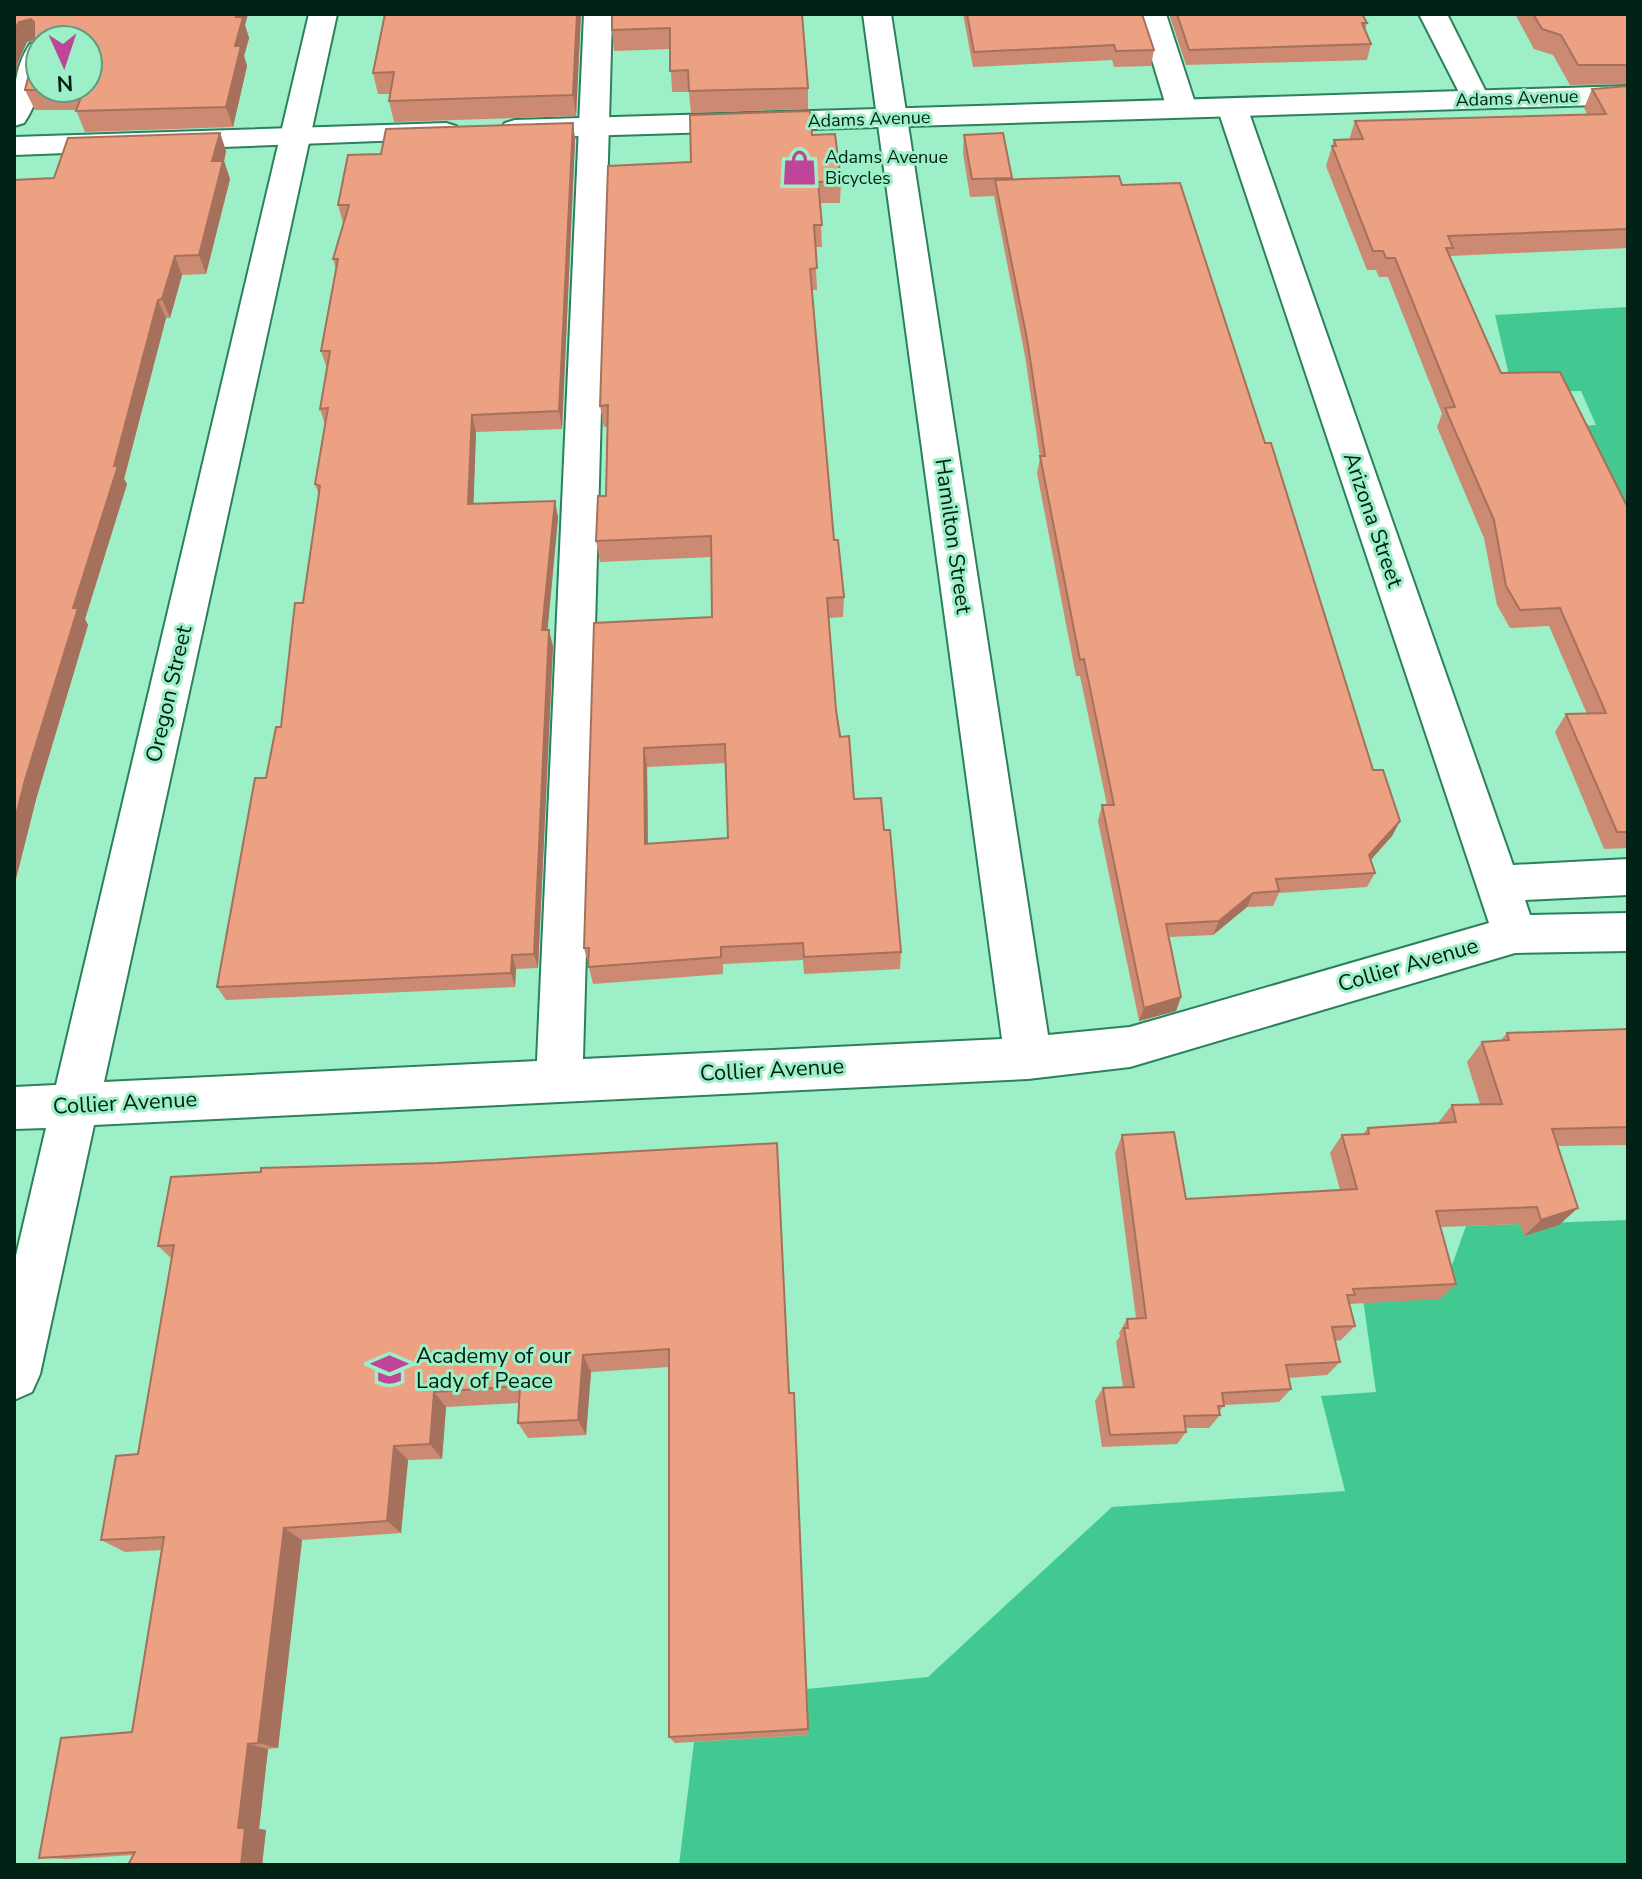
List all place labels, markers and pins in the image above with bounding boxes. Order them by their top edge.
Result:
place label: Adams Avenue Bicycles [825,145,948,190]
shop icon: Adams Avenue Bicycles [780,148,818,186]
place label: Academy of our Lady of Peace [416,1341,572,1396]
school or university icon: Academy of our Lady of Peace [371,1350,409,1388]

